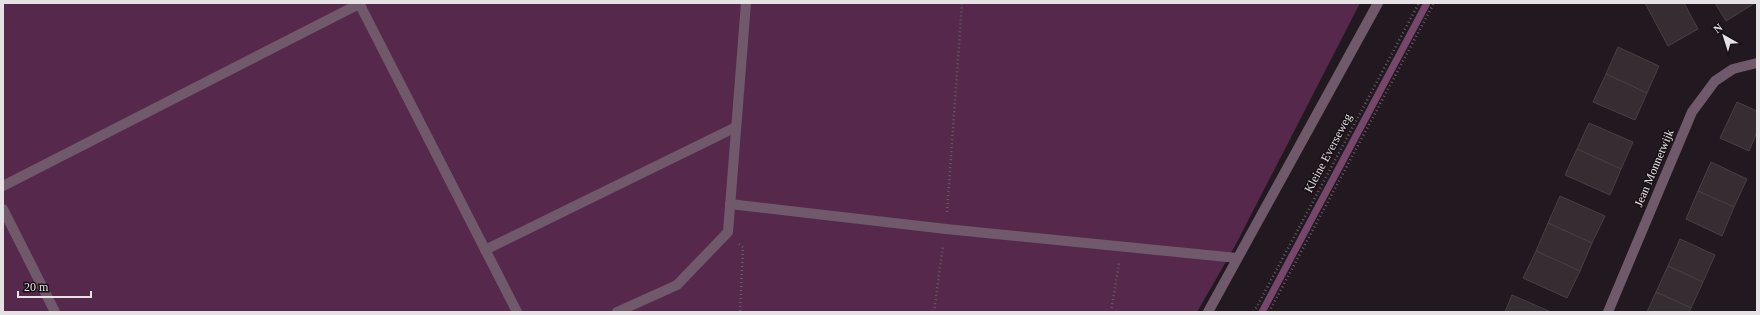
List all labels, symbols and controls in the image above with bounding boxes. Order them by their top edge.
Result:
north arrow [1704,16,1744,56]
text: N [1711,21,1725,35]
street label: Kleine Everseweg [1301,111,1355,195]
street label: Jean Monnetwijk [1631,127,1677,209]
scale bar [18,273,91,299]
text: 20 m [24,280,49,294]

